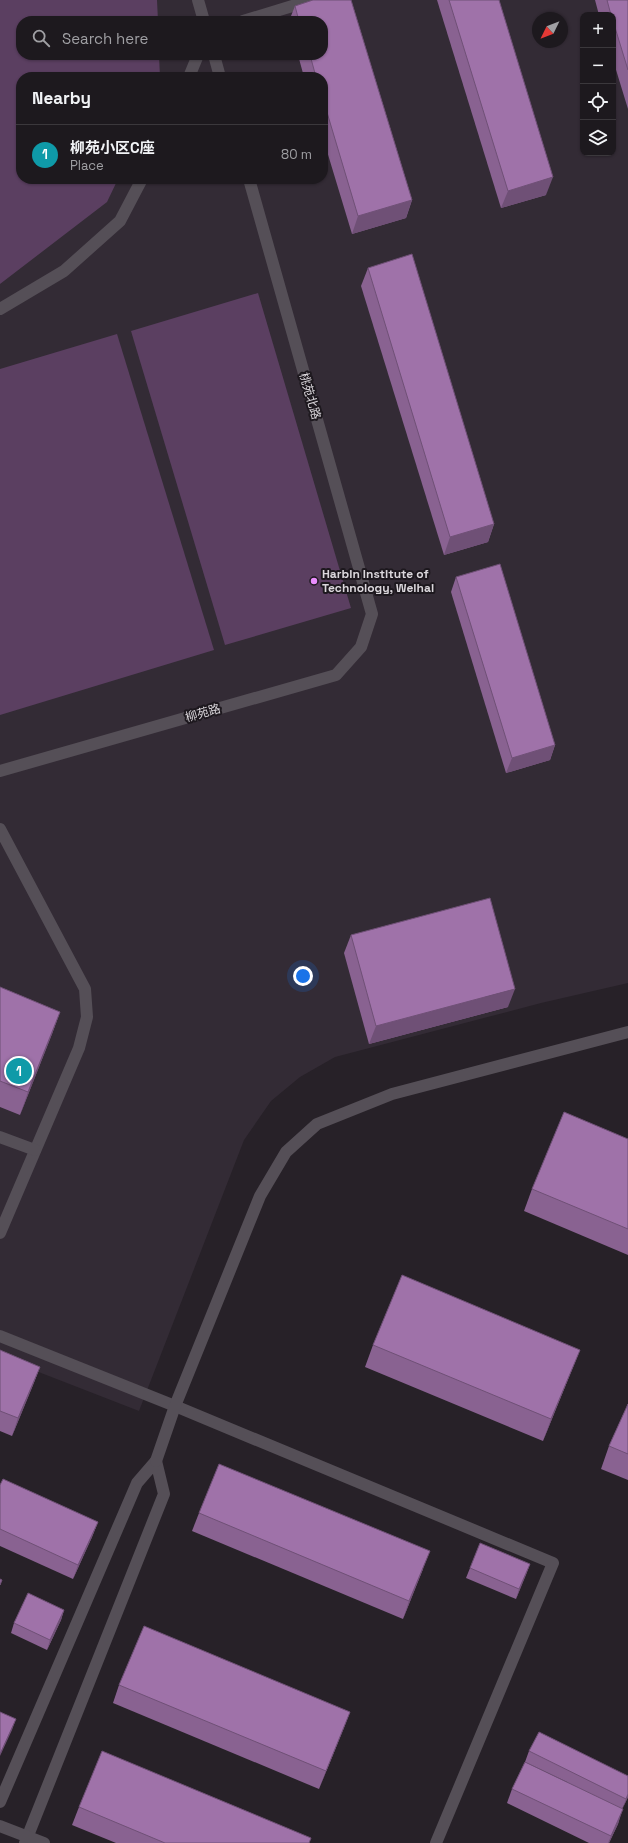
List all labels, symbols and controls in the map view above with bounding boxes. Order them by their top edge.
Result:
north arrow [532,12,568,48]
map controls [580,12,616,156]
button: + [580,12,616,48]
search box [16,16,328,60]
icon: search [30,27,52,49]
text: Search here [62,29,148,48]
button: − [580,48,616,84]
button: locate [580,84,616,120]
text: Nearby [32,87,91,109]
button: layers [580,120,616,156]
text: 柳苑小区C座 [70,138,155,157]
text: 1 [42,146,48,163]
text: 80 m [281,146,312,163]
text: Place [70,157,104,174]
street label: 桃苑北路 [296,371,324,421]
place label: Harbin Institute of Technology, Weihai [322,566,434,596]
marker: Harbin Institute of Technology, Weihai [309,576,319,586]
street label: 柳苑路 [183,700,223,726]
your location [293,966,313,986]
pin: 1 [6,1056,32,1086]

